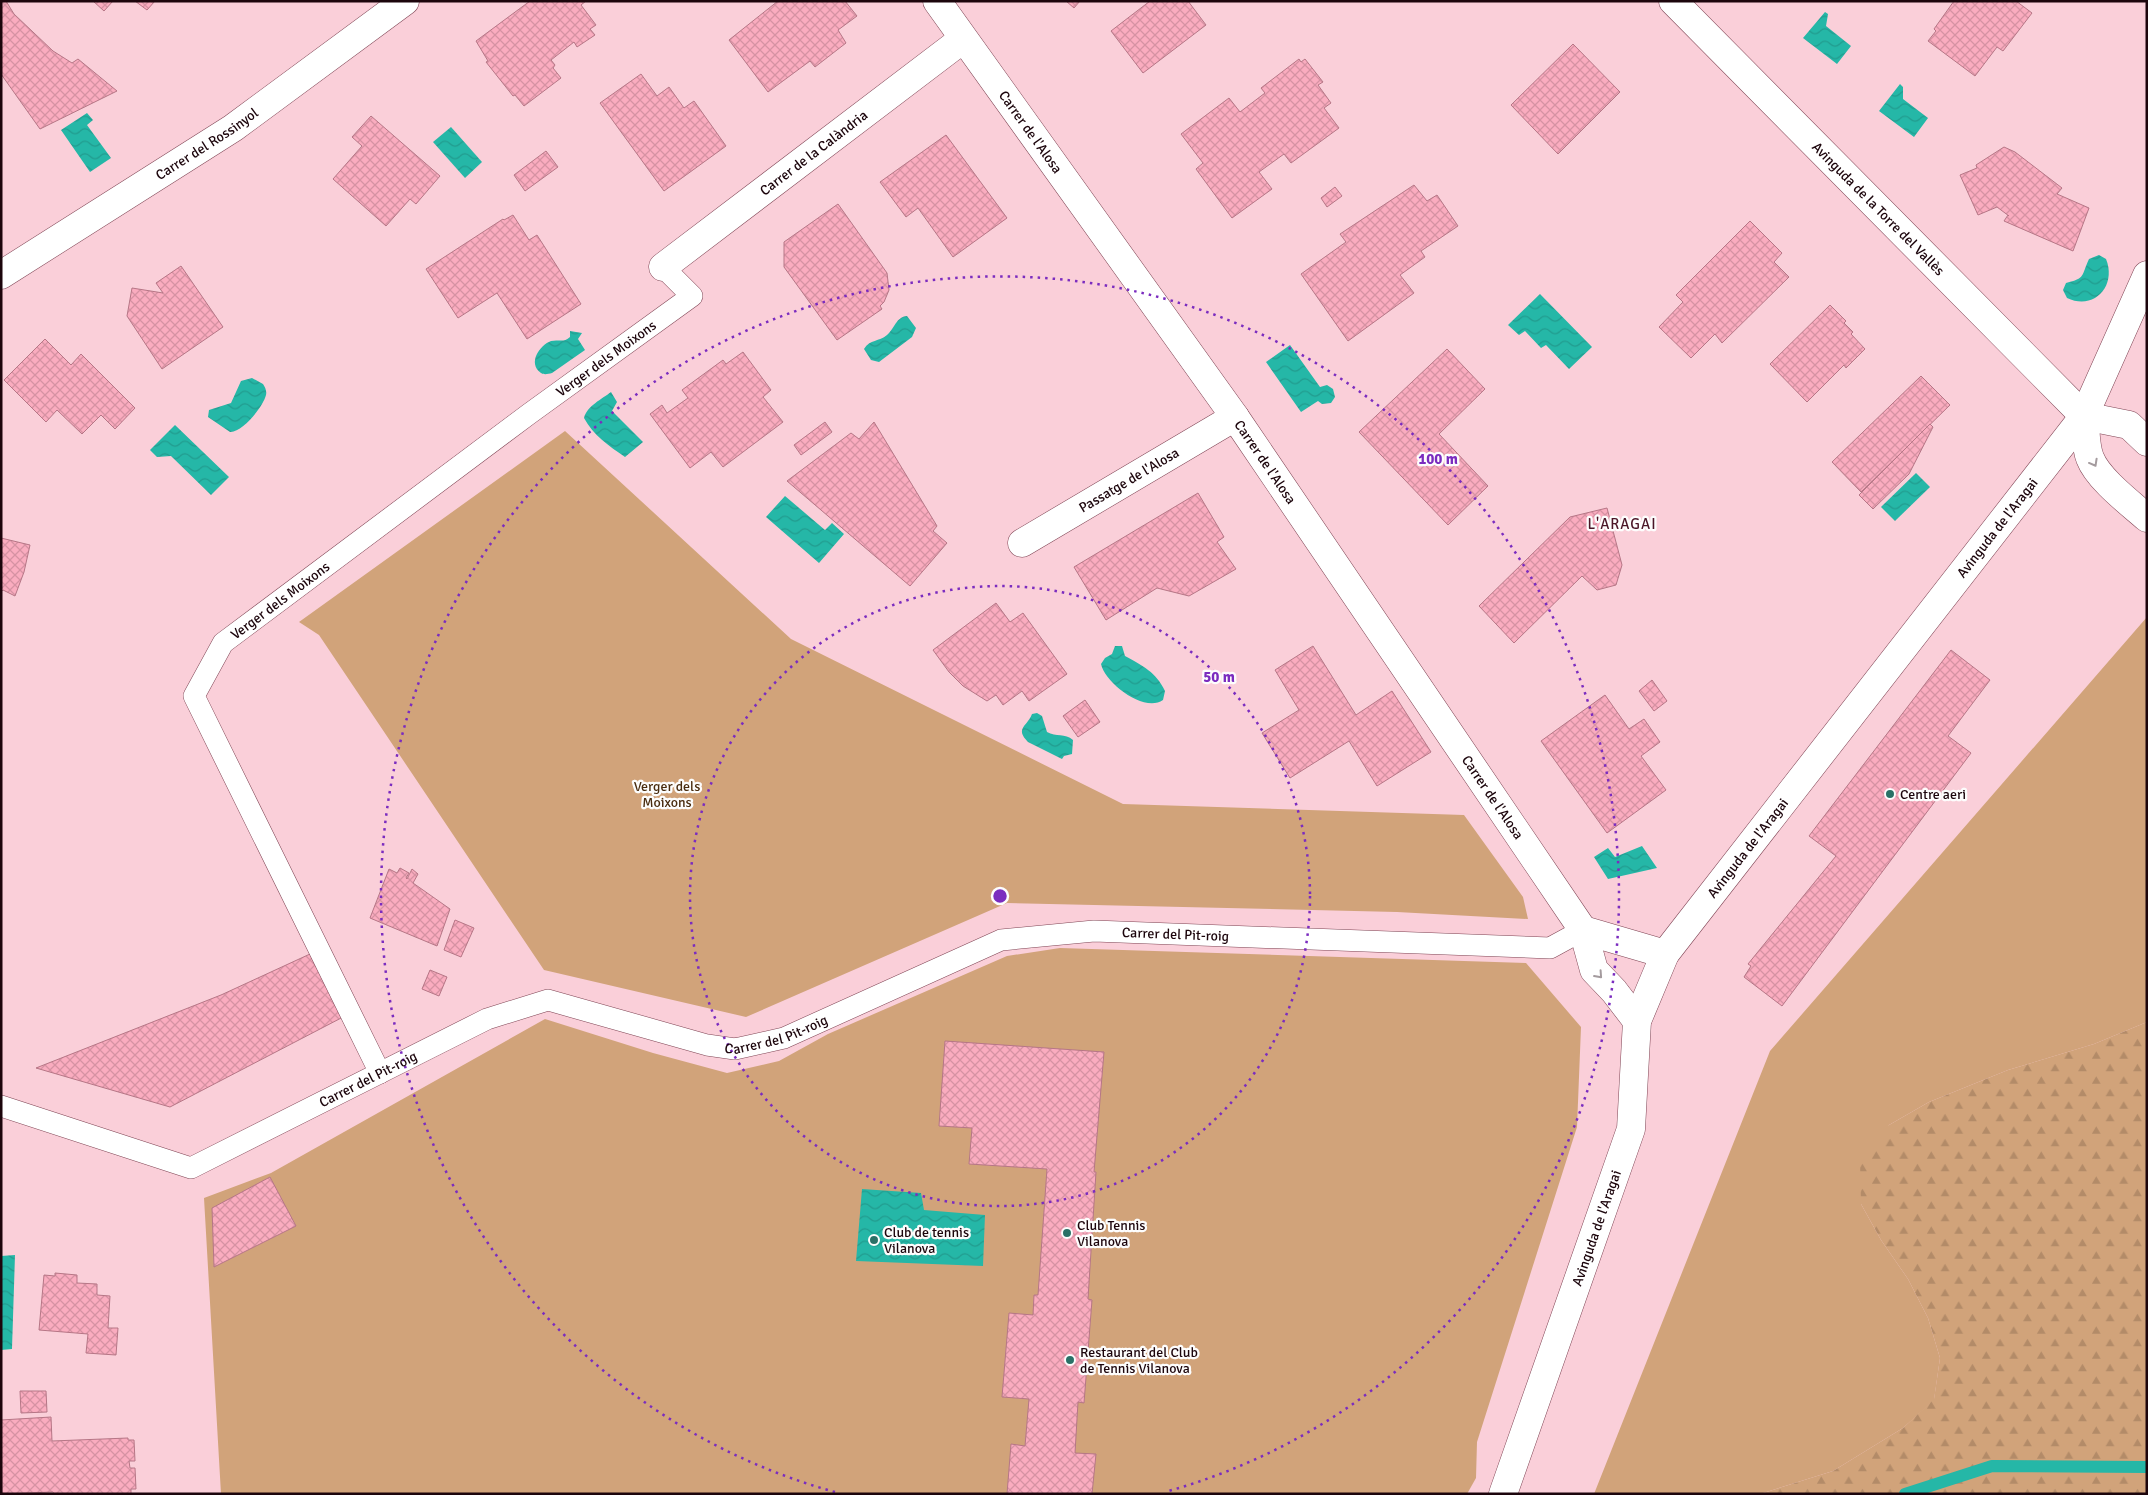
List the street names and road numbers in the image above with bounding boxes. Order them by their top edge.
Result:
street label: Carrer de l'Alosa [995,87,1066,177]
street label: Carrer del Rossinyol [152,104,261,183]
street label: Carrer de la Calàndria [756,106,871,199]
street label: Avinguda de la Torre del Vallès [1809,138,1948,279]
street label: Verger dels Moixons [553,316,659,400]
street label: Carrer de l'Alosa [1231,417,1300,507]
street label: Passatge de l'Alosa [1076,444,1182,516]
street label: Avinguda de l'Aragai [1953,474,2041,581]
street label: Verger dels Moixons [227,558,333,643]
street label: Carrer de l'Alosa [1458,752,1527,842]
street label: Avinguda de l'Aragai [1703,795,1792,901]
street label: Carrer del Pit-roig [1122,924,1229,945]
street label: Carrer del Pit-roig [724,1011,830,1058]
street label: Carrer del Pit-roig [316,1047,420,1111]
street label: Avinguda de l'Aragai [1568,1168,1624,1288]

